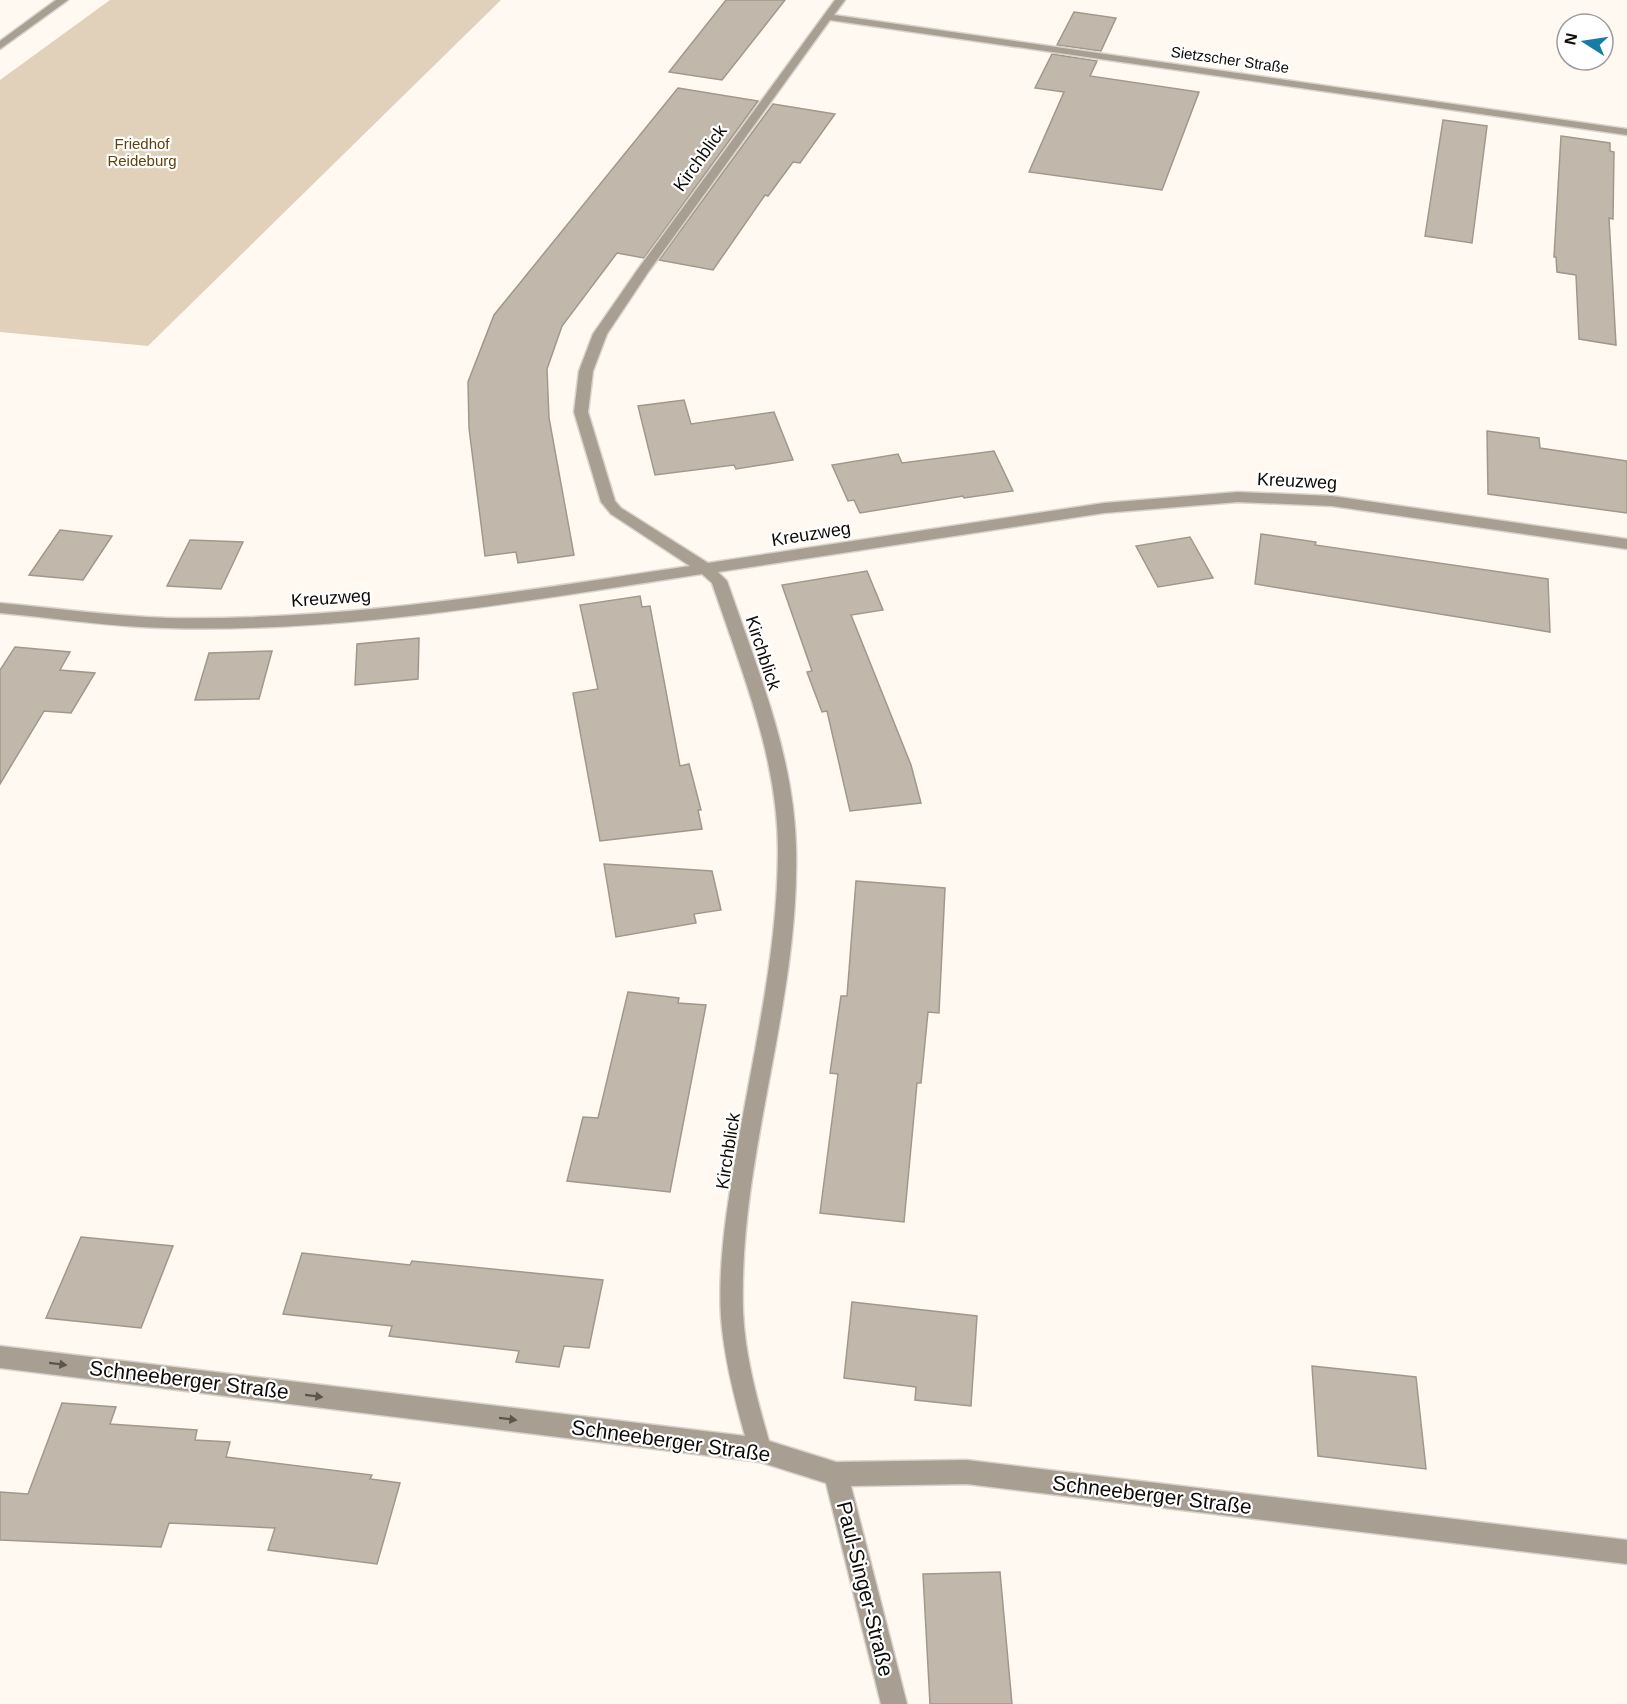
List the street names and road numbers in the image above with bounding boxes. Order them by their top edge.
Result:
street label: Sietzscher Straße [1170,43,1290,76]
street label: Kirchblick [669,120,731,195]
street label: Kreuzweg [1257,469,1337,493]
street label: Kreuzweg [770,518,852,550]
street label: Kreuzweg [290,585,372,611]
street label: Kirchblick [742,613,785,694]
street label: Kirchblick [712,1110,744,1191]
street label: Schneeberger Straße [88,1356,290,1403]
street label: Schneeberger Straße [570,1415,772,1466]
street label: Schneeberger Straße [1051,1471,1253,1518]
street label: Paul-Singer-Straße [833,1499,898,1679]

